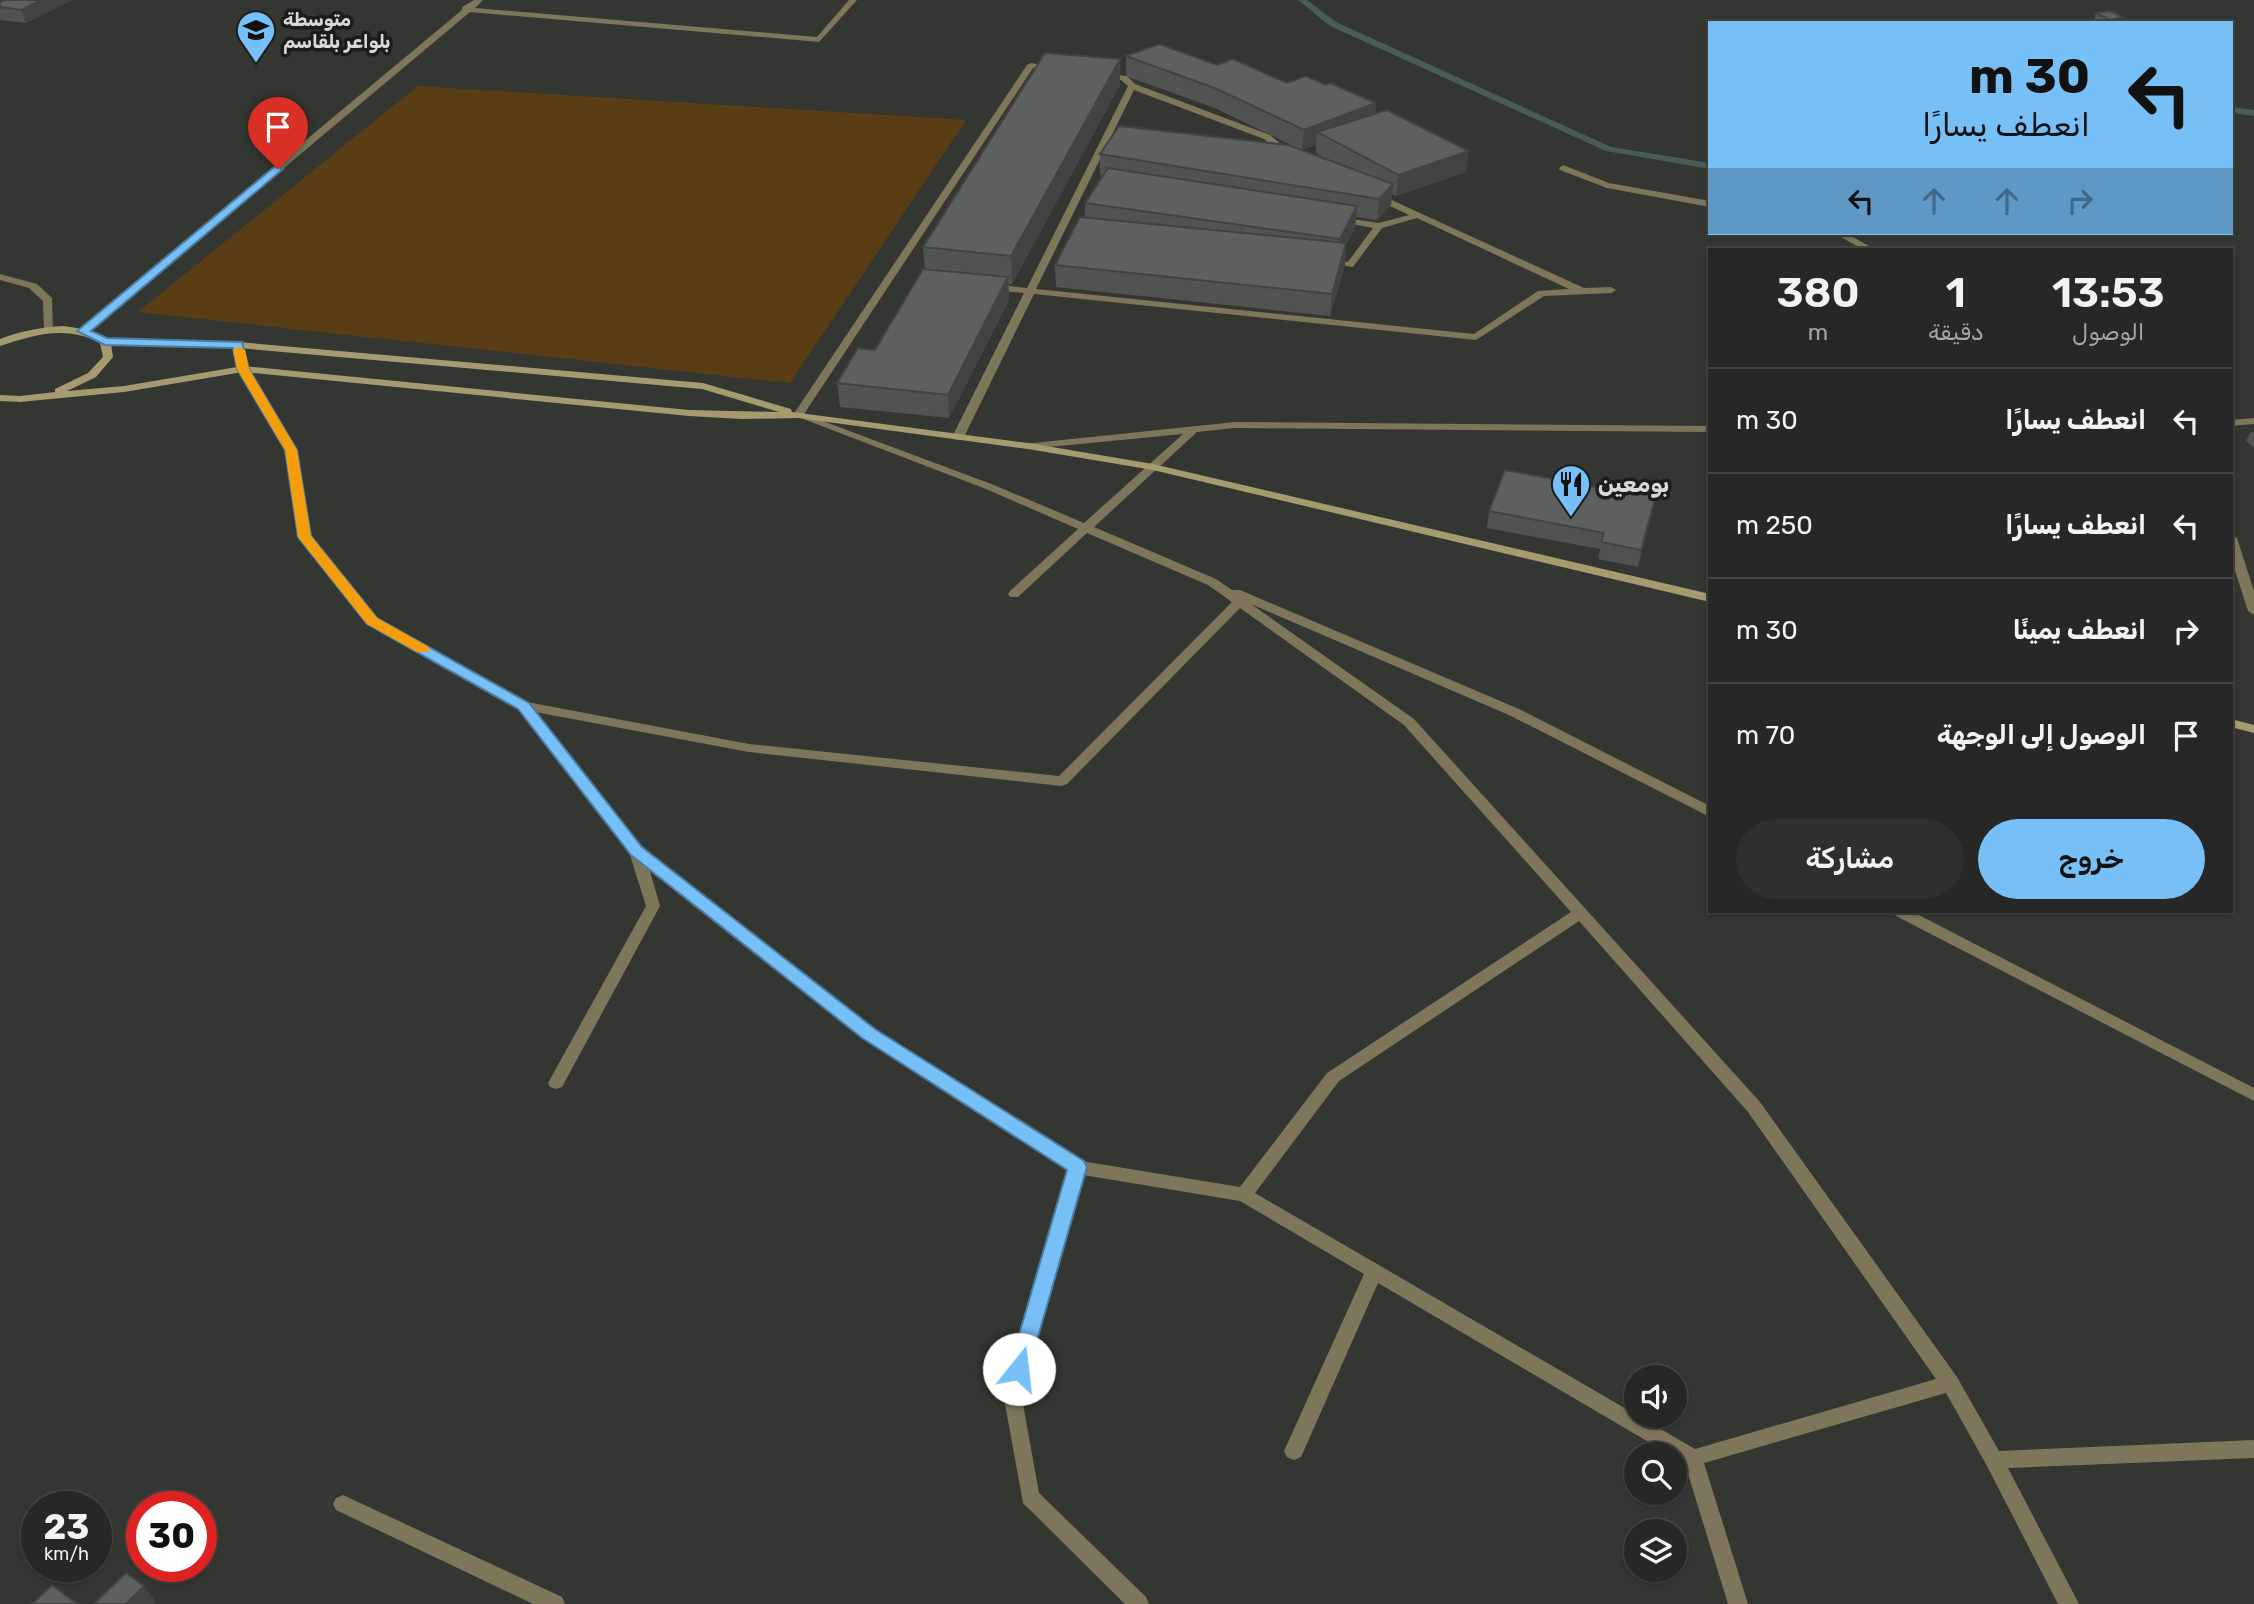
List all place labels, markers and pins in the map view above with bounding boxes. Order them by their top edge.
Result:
place label: متوسطة بلواعر بلقاسم [283,8,391,54]
school or university icon: متوسطة بلواعر بلقاسم [235,9,277,64]
pin [248,97,308,169]
restaurant icon: بومعين [1550,463,1592,518]
place label: بومعين [1598,470,1669,498]

